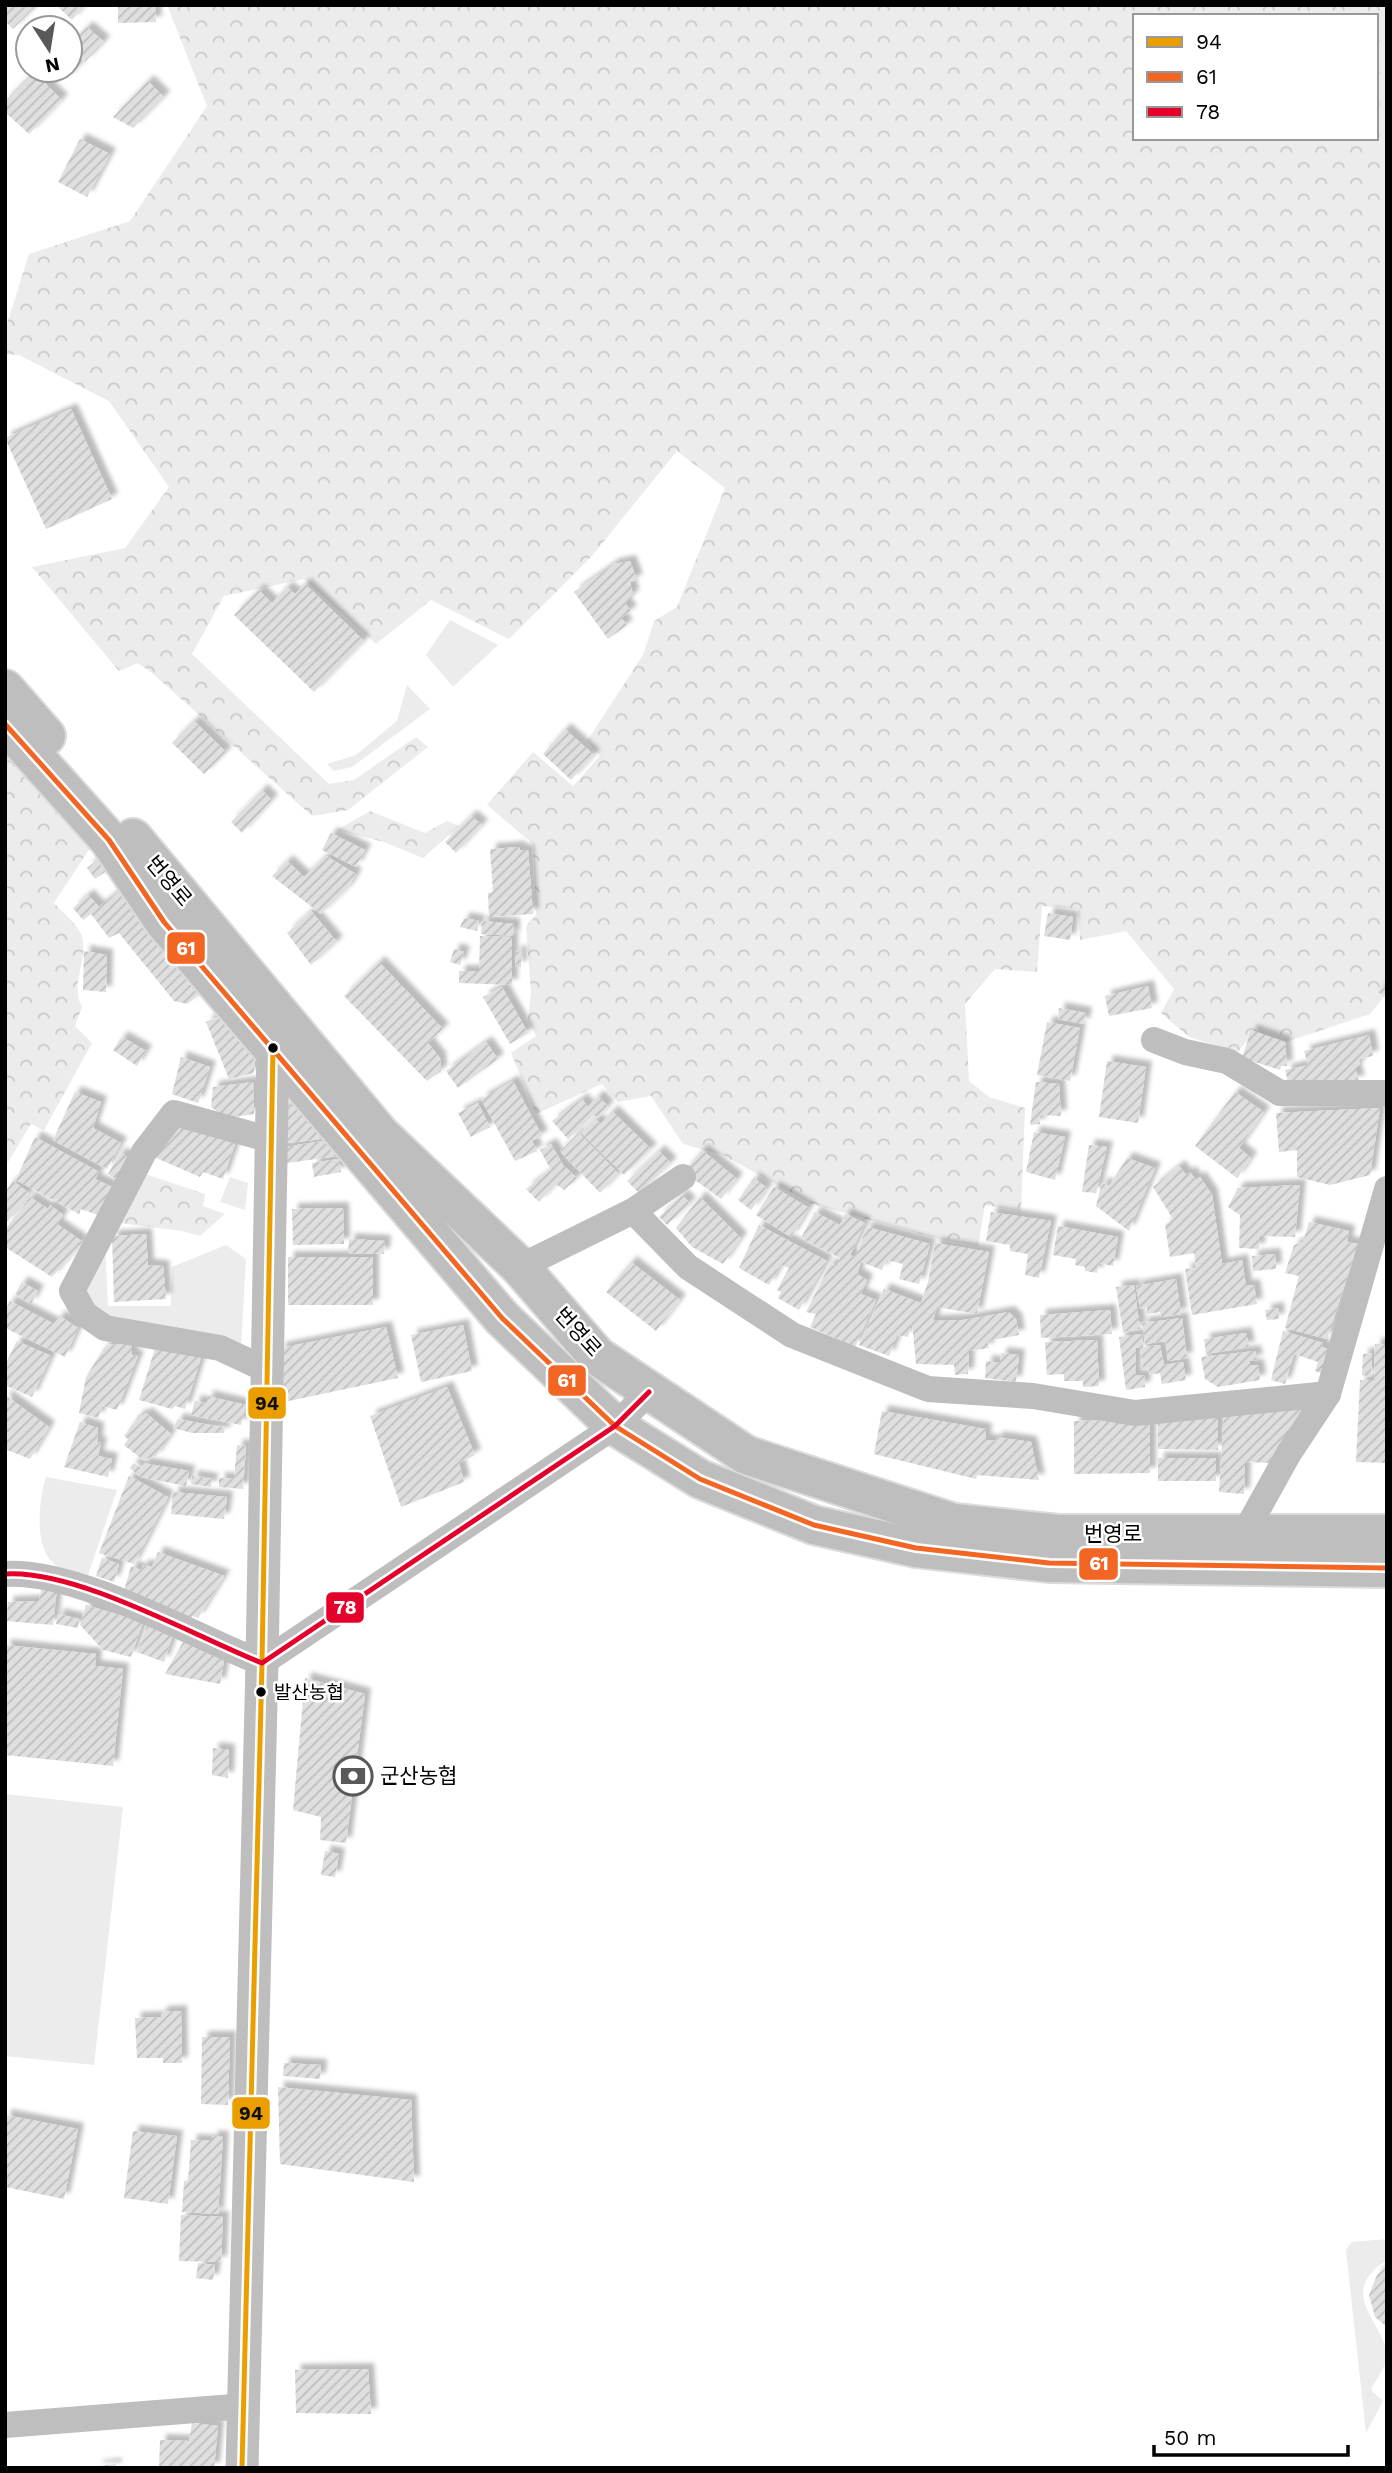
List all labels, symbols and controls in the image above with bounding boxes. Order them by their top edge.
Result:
north arrow [14,14,84,84]
legend [1133,14,1378,140]
text: 94 [1196,29,1222,54]
text: N [43,52,62,78]
text: 61 [1196,64,1217,89]
text: 78 [1196,99,1220,124]
street label: 번영로 [141,850,198,911]
line badge: 61 [166,931,206,965]
text: 61 [176,937,196,960]
unlabelled marker [266,1041,280,1055]
street label: 번영로 [550,1302,607,1362]
line badge: 61 [547,1364,587,1397]
text: 61 [557,1369,577,1392]
line badge: 94 [247,1386,287,1420]
text: 94 [255,1392,279,1415]
street label: 번영로 [1084,1521,1142,1546]
line badge: 61 [1078,1547,1119,1581]
text: 61 [1089,1552,1109,1575]
line badge: 78 [325,1591,365,1624]
text: 78 [333,1596,357,1619]
place label: 발산농협 [274,1681,344,1704]
marker: 발산농협 [254,1685,268,1699]
bank icon: 군산농협 [332,1755,374,1797]
place label: 군산농협 [380,1763,457,1788]
line badge: 94 [231,2096,271,2130]
text: 94 [239,2102,263,2125]
scale bar [1154,2414,1348,2458]
text: 50 m [1164,2425,1216,2450]

